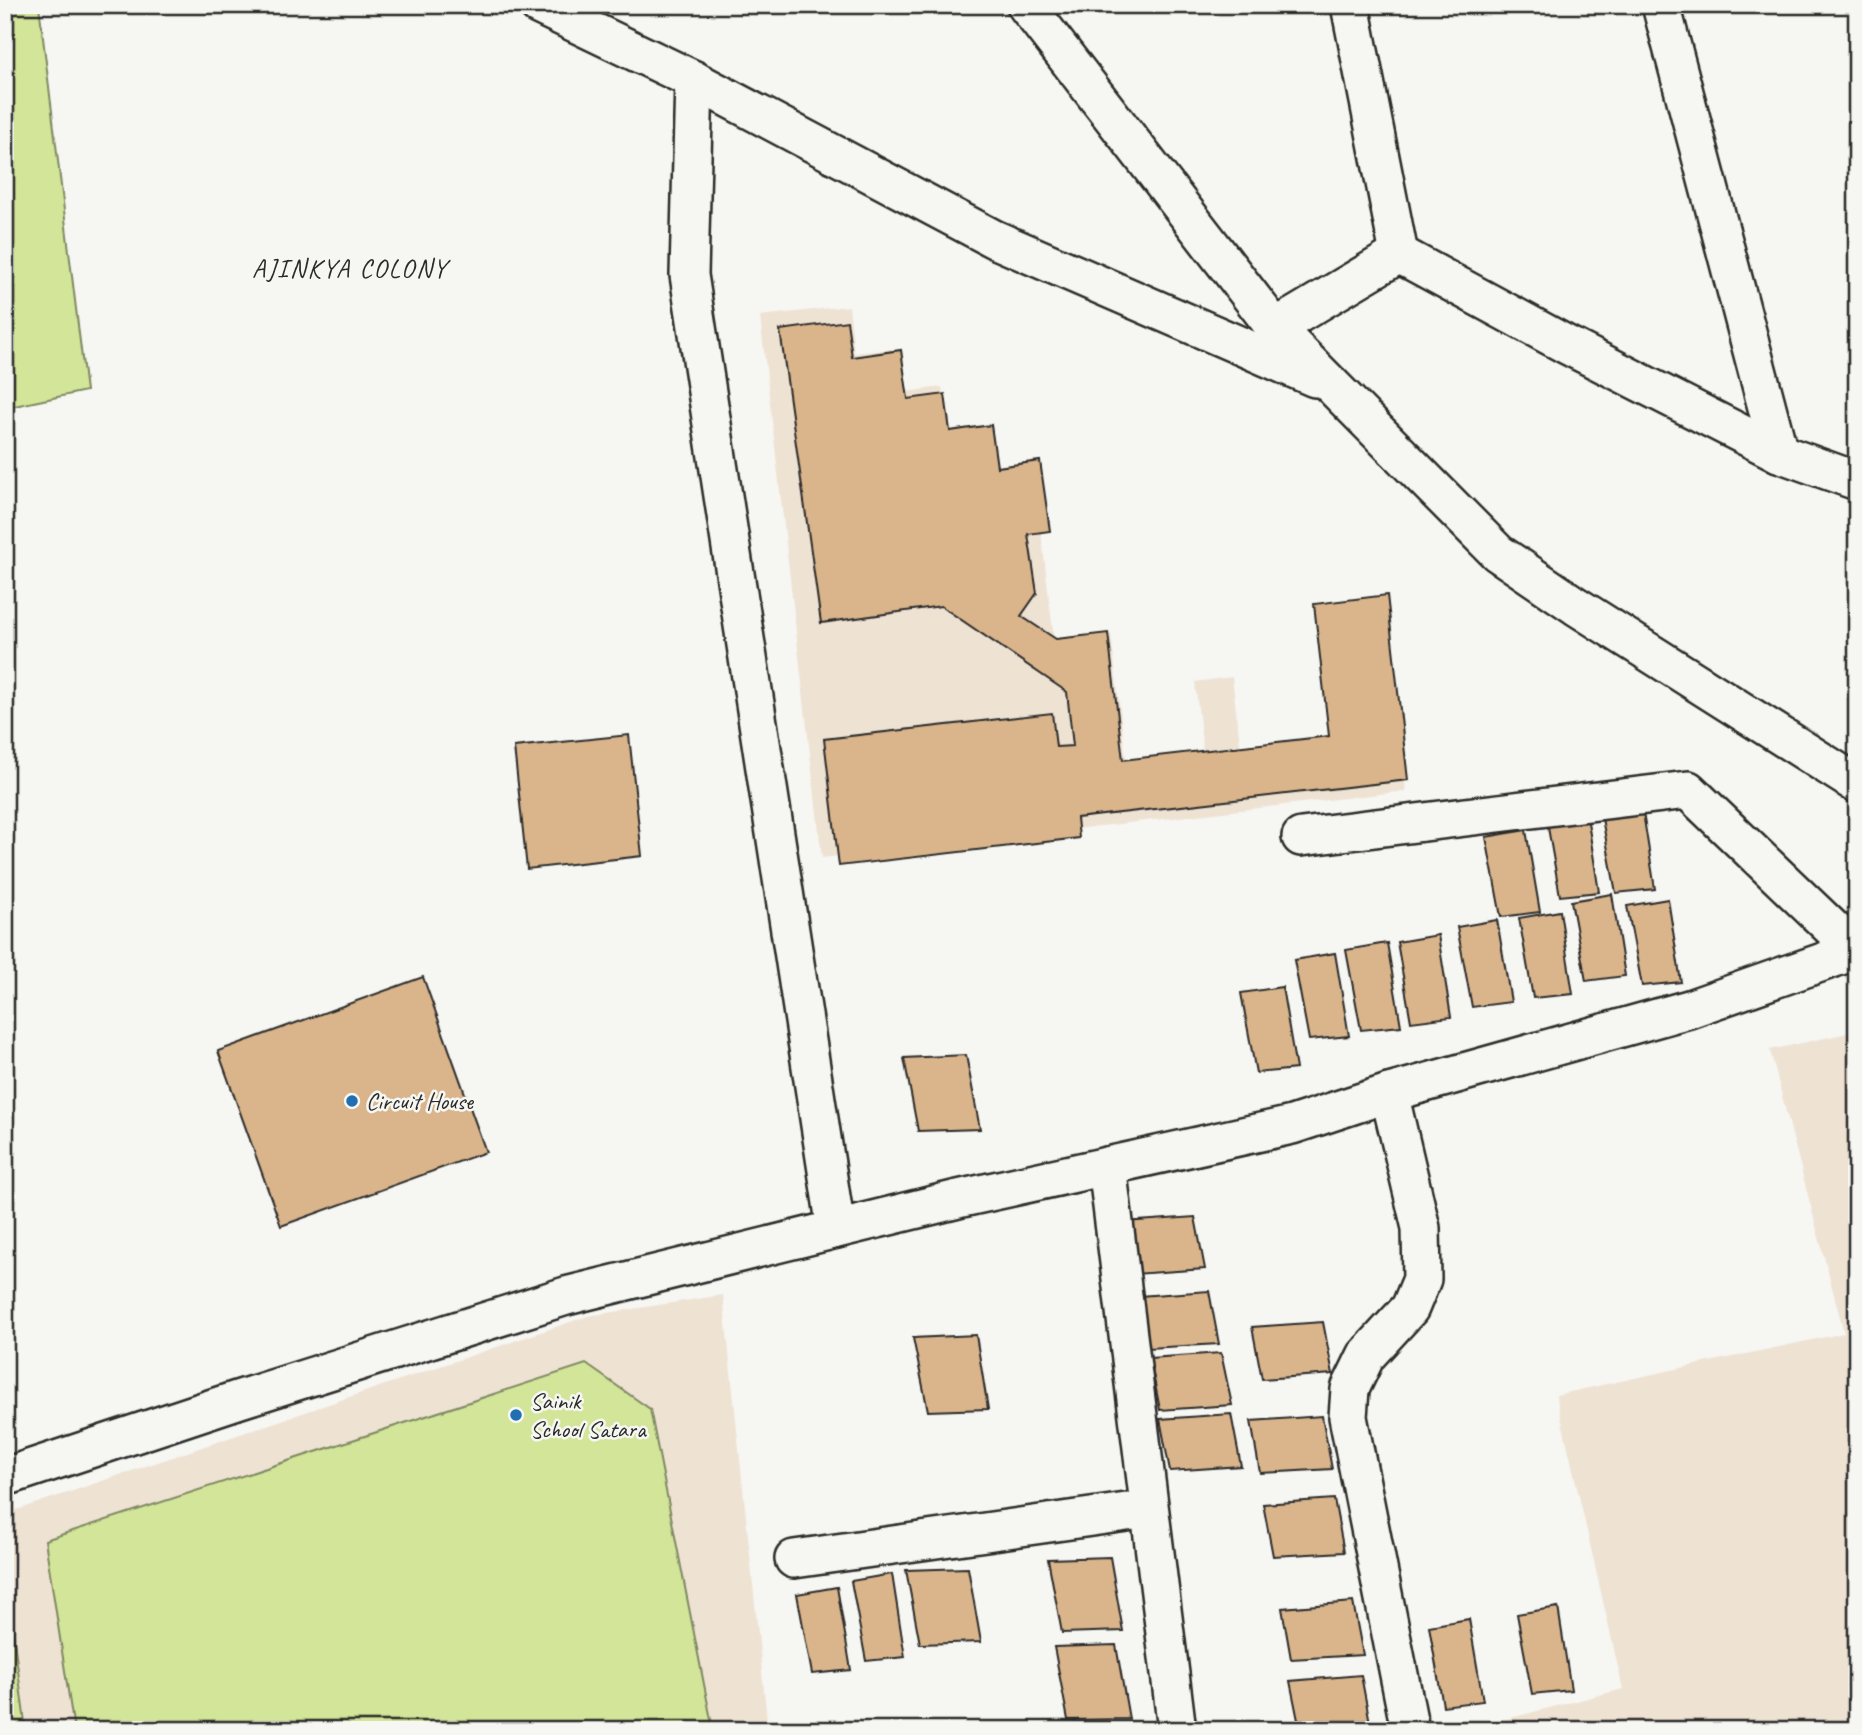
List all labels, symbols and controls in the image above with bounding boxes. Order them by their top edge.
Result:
district label: AJINKYA COLONY [252,252,451,285]
place label: Circuit House [366,1086,475,1116]
marker: Circuit House [344,1093,360,1109]
place label: Sainik School Satara [530,1386,647,1444]
marker: Sainik School Satara [508,1407,524,1423]

